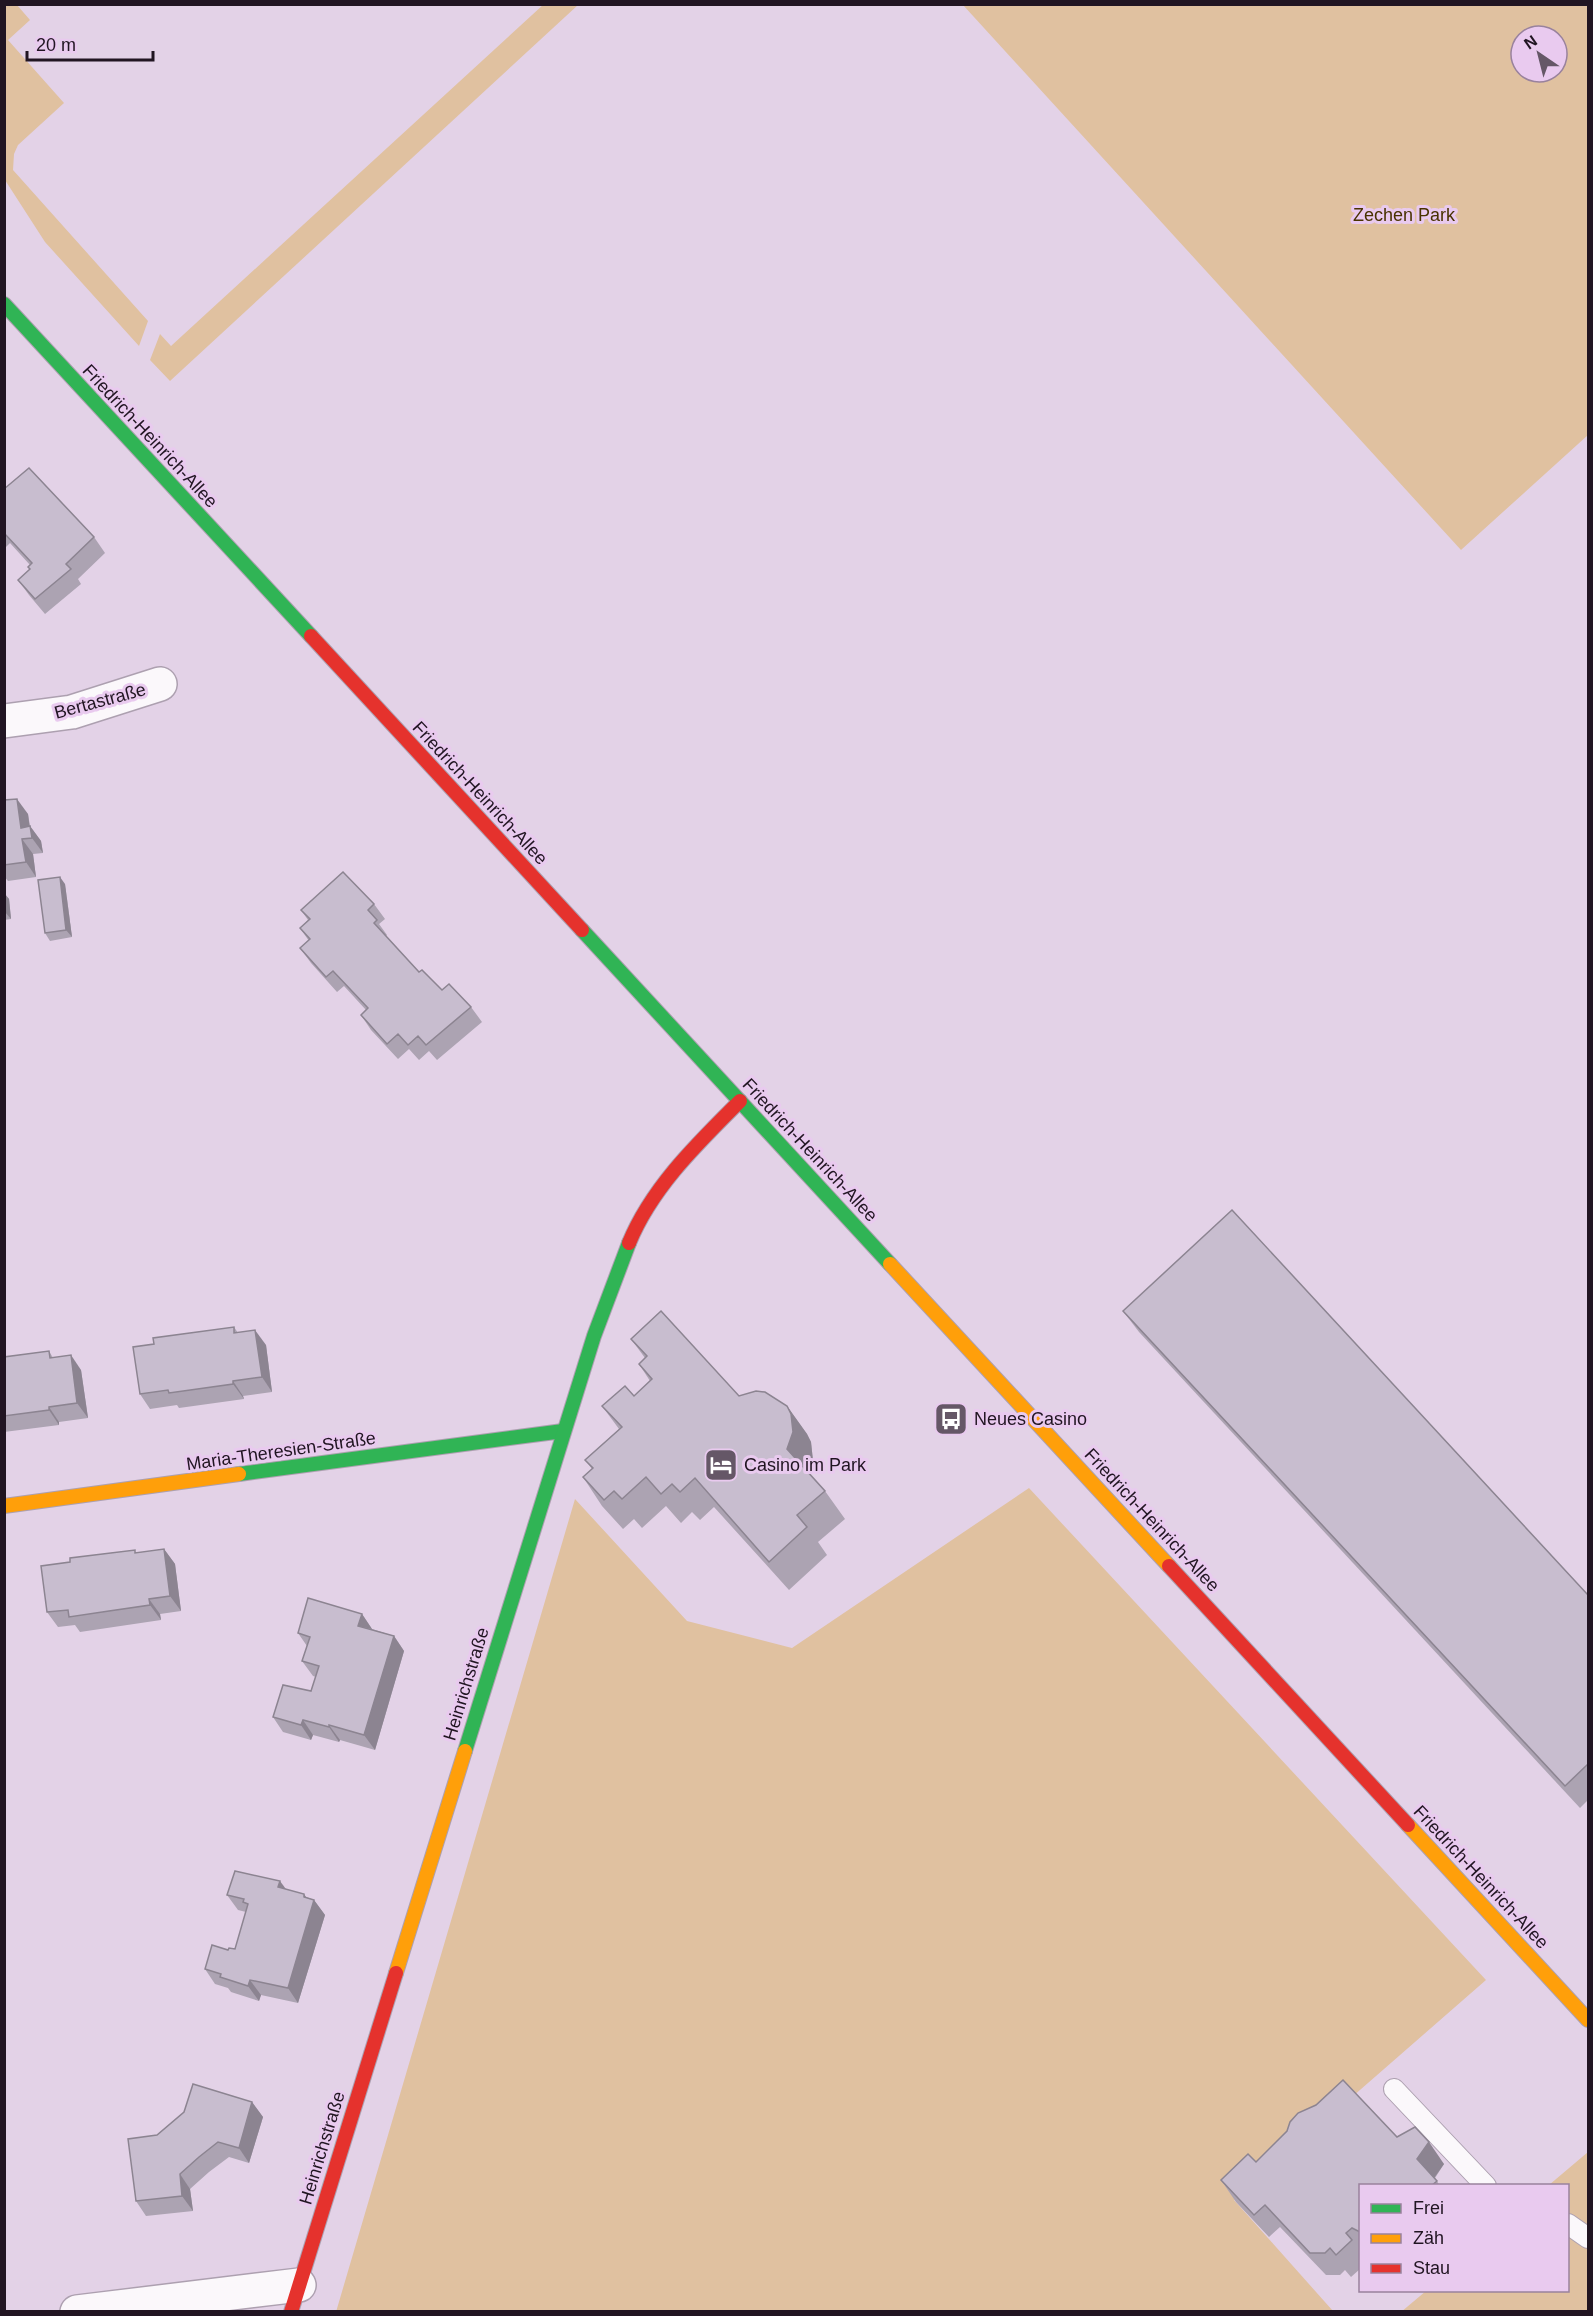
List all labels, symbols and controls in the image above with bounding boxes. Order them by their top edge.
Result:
scale bar [27,24,153,62]
north arrow [1509,24,1569,84]
text: N [1521,32,1540,52]
text: 20 m [36,35,76,55]
park label: Zechen Park [1353,205,1456,225]
street label: Friedrich-Heinrich-Allee [79,360,221,512]
street label: Bertastraße [52,679,148,723]
street label: Friedrich-Heinrich-Allee [409,717,551,869]
street label: Friedrich-Heinrich-Allee [739,1074,881,1226]
bus stop icon: Neues Casino [933,1401,969,1437]
place label: Neues Casino [974,1409,1087,1429]
street label: Maria-Theresien-Straße [185,1428,377,1474]
street label: Friedrich-Heinrich-Allee [1081,1444,1223,1596]
hotel icon: Casino im Park [703,1447,739,1483]
place label: Casino im Park [744,1455,867,1475]
street label: Heinrichstraße [439,1625,493,1743]
street label: Friedrich-Heinrich-Allee [1410,1801,1552,1953]
street label: Heinrichstraße [295,2089,349,2207]
legend [1359,2184,1569,2292]
text: Frei [1413,2198,1444,2218]
text: Zäh [1413,2228,1444,2248]
text: Stau [1413,2258,1450,2278]

